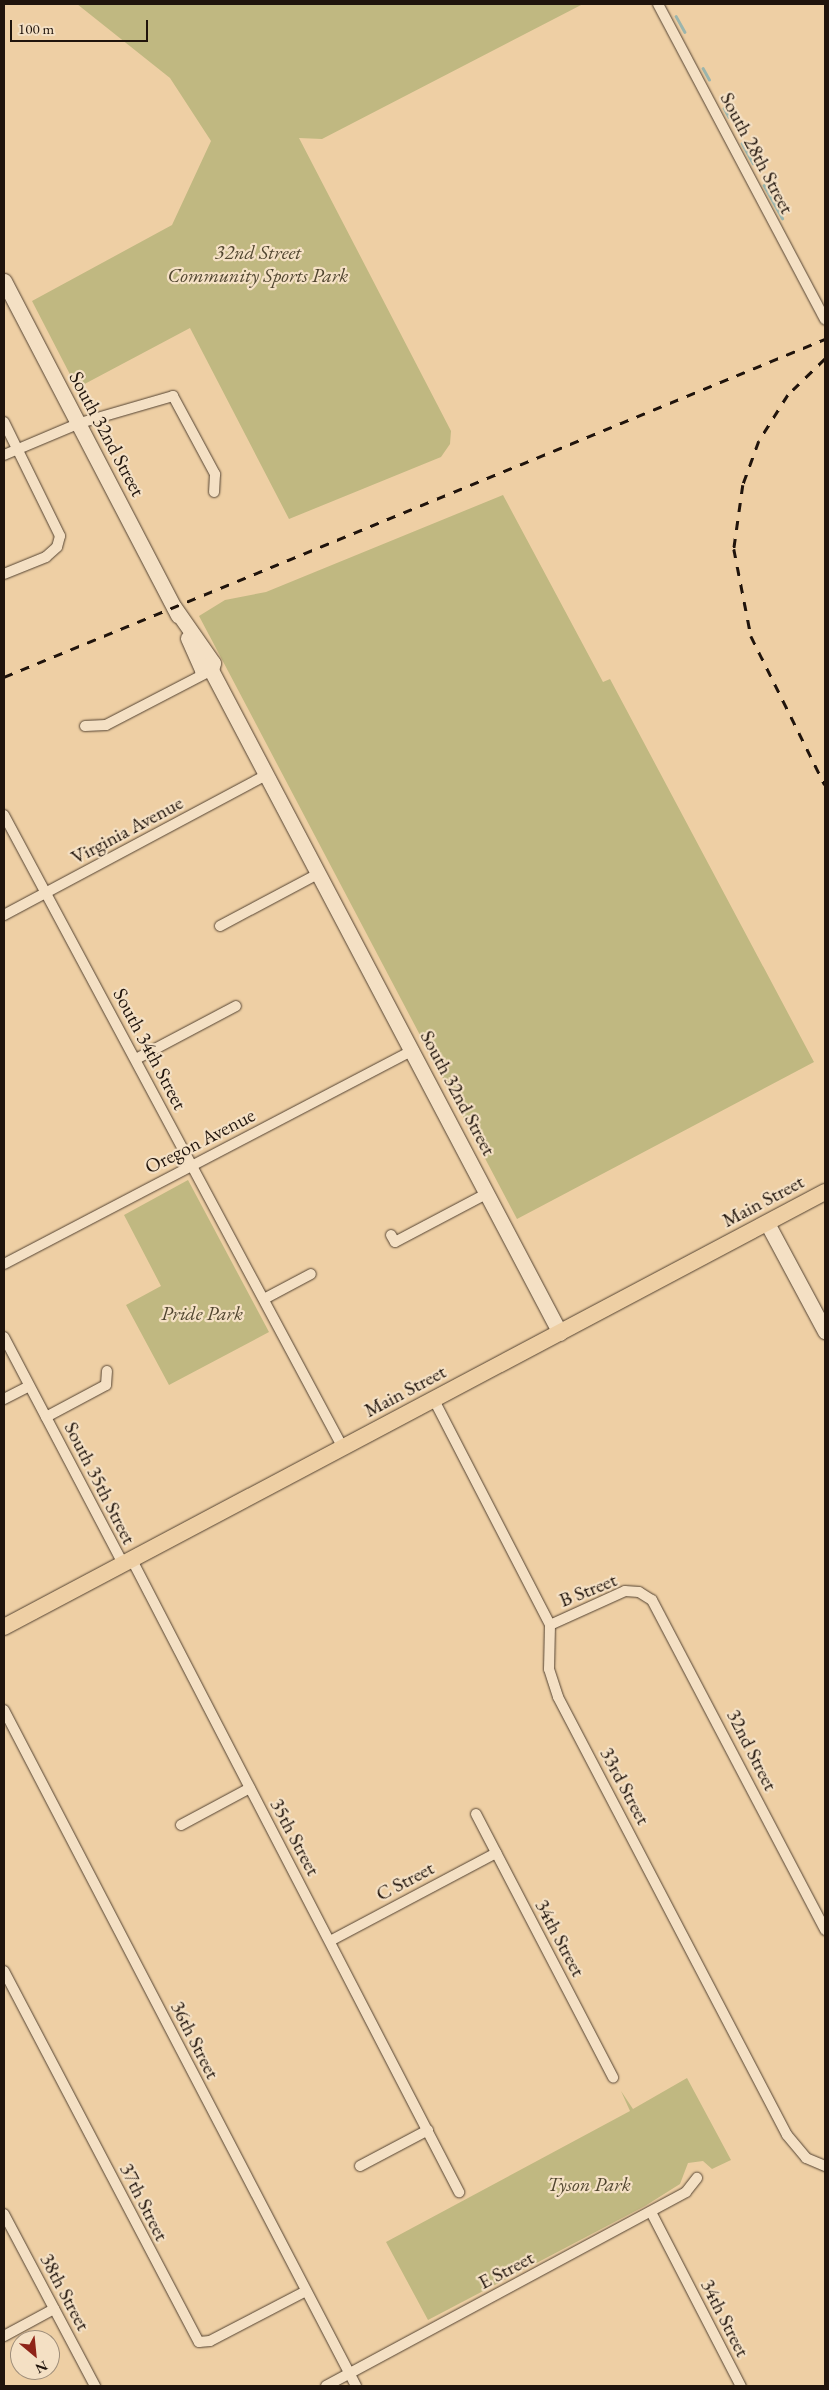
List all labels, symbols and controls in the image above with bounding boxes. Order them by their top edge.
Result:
scale bar [12,10,150,42]
text: 100 m [18,19,54,38]
street label: South 28th Street [715,88,799,218]
park label: 32nd Street Community Sports Park [168,240,348,287]
street label: South 32nd Street [64,367,150,501]
street label: Virginia Avenue [67,791,187,869]
street label: South 34th Street [108,984,192,1114]
street label: South 32nd Street [415,1026,501,1160]
street label: Oregon Avenue [141,1103,259,1179]
street label: Main Street [718,1170,808,1232]
park label: Pride Park [161,1301,243,1325]
street label: Main Street [360,1360,450,1422]
street label: South 35th Street [59,1418,141,1548]
street label: B Street [556,1568,620,1612]
street label: 32nd Street [721,1705,783,1795]
street label: 33rd Street [595,1743,655,1829]
street label: 35th Street [265,1794,325,1880]
street label: C Street [372,1856,438,1906]
street label: 34th Street [530,1895,590,1981]
street label: 36th Street [165,1997,225,2083]
street label: 37th Street [114,2159,174,2245]
park label: Tyson Park [547,2172,631,2196]
street label: E Street [474,2246,538,2294]
street label: 38th Street [35,2249,95,2335]
street label: 34th Street [695,2275,755,2361]
north arrow [10,2330,60,2380]
text: N [32,2357,51,2378]

